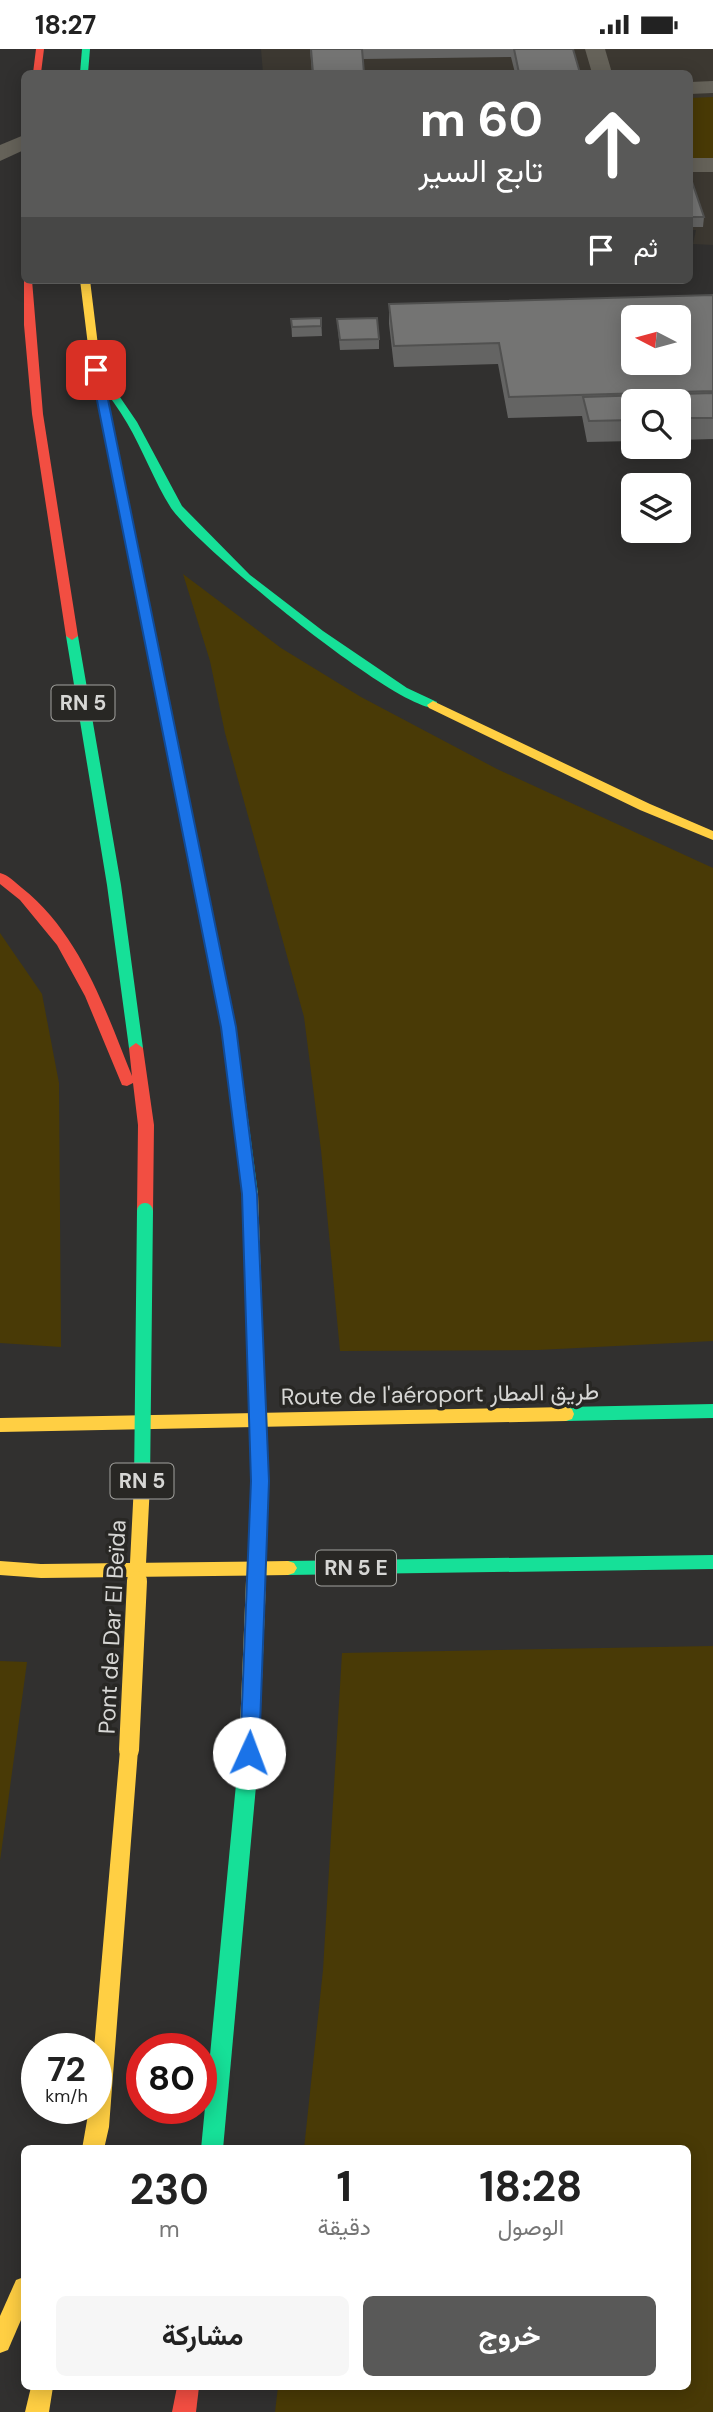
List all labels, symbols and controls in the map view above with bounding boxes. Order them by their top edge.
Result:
text: 18:27 [35,8,96,42]
text: 60 m [420,87,543,151]
icon: ahead [567,98,658,189]
text: تابع السير [418,150,543,192]
icon: arrive [582,231,620,269]
text: ثم [634,231,658,265]
north arrow [621,305,691,375]
map controls [621,305,691,543]
pin [66,340,126,400]
icon: arrive [77,351,115,389]
button: search [621,389,691,459]
button: layers [621,473,691,543]
road number: RN 5 [52,685,114,721]
street label: Route de l'aéroport طريق المطار [281,1376,599,1412]
road number: RN 5 [110,1463,174,1499]
street label: Pont de Dar El Beïda [91,1519,133,1735]
road number: RN 5 E [316,1551,396,1585]
position arrow [212,1716,286,1790]
speed limit sign: 80 [126,2033,217,2124]
text: 72 [47,2046,86,2092]
text: km/h [45,2084,88,2108]
text: 1 [336,2159,352,2214]
text: 18:28 [479,2159,582,2214]
text: 230 [130,2162,209,2217]
text: دقيقة [317,2212,371,2242]
text: الوصول [498,2212,564,2242]
text: m [159,2214,179,2244]
button: مشاركة [56,2296,349,2376]
button: خروج [363,2296,656,2376]

